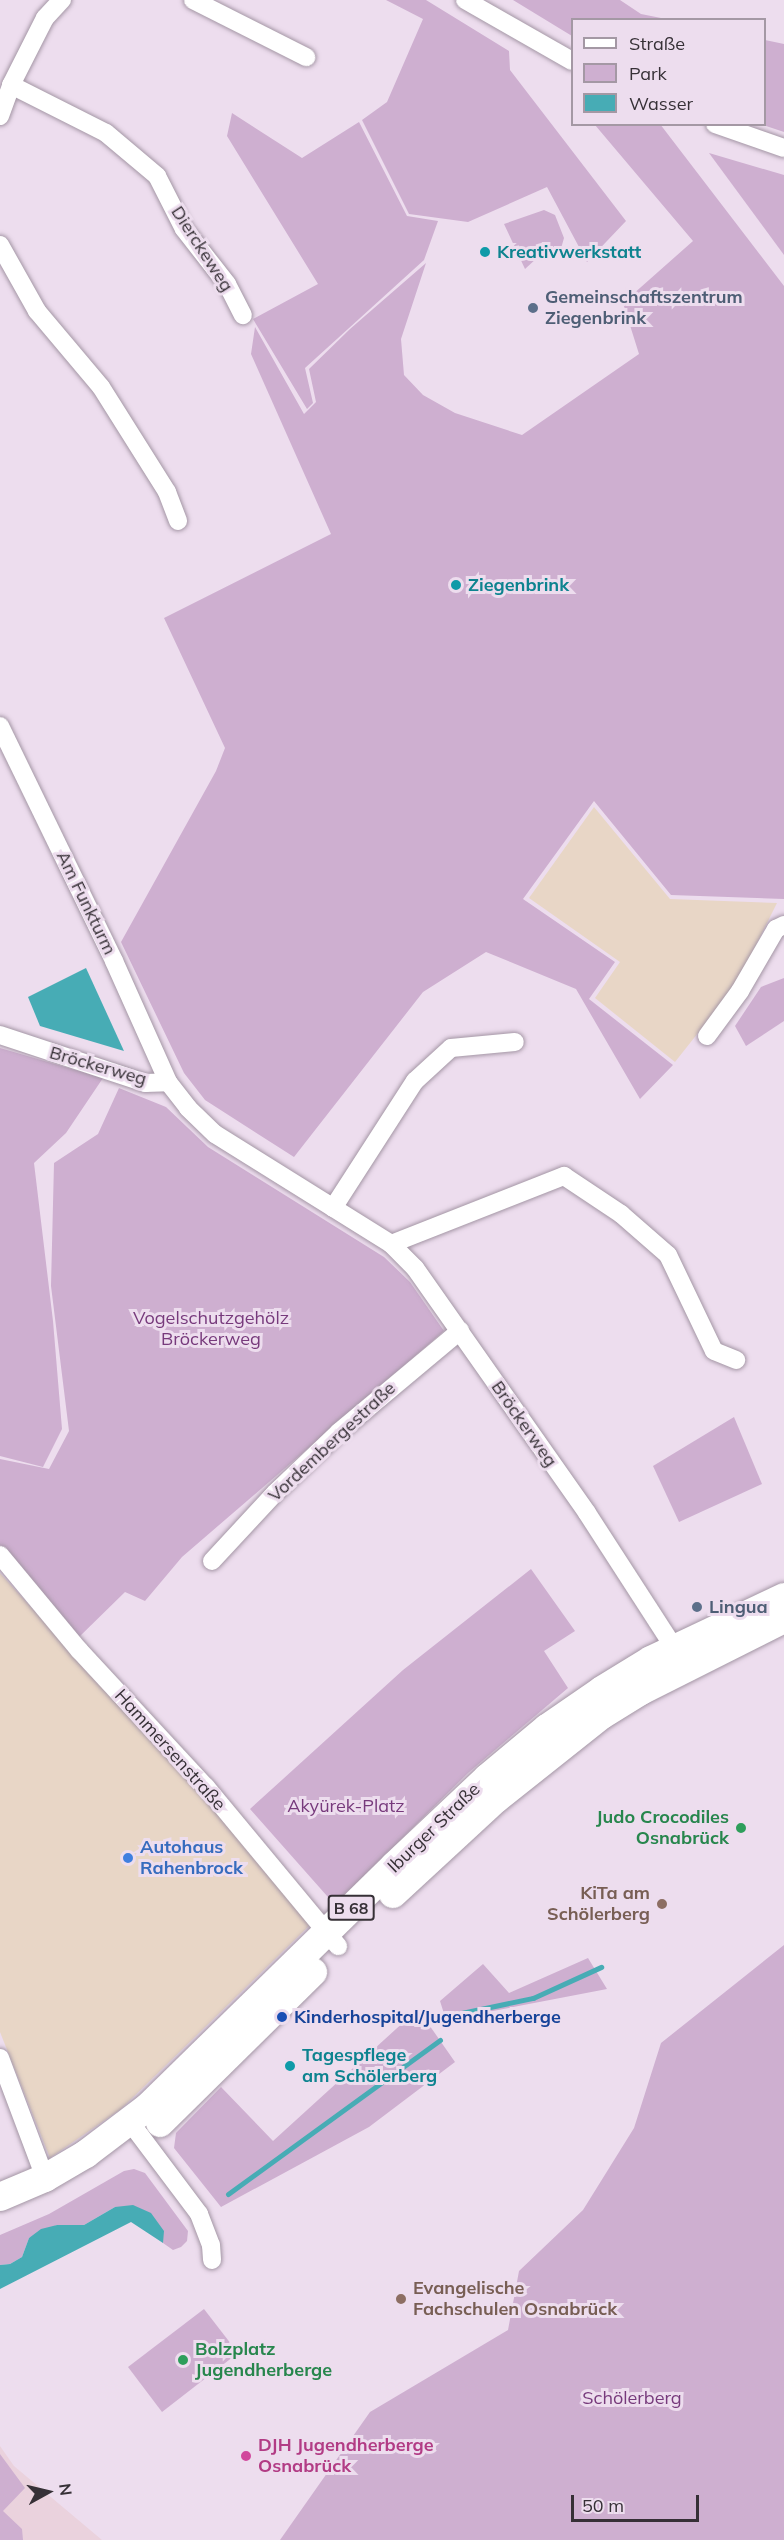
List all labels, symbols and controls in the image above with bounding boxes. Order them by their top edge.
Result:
legend [571,18,766,126]
text: Straße [629,32,685,55]
text: Park [629,62,667,85]
text: Wasser [629,92,693,115]
street label: Dierckeweg [166,202,238,296]
place label: Kreativwerkstatt [497,241,641,263]
marker: Kreativwerkstatt [478,245,492,259]
place label: Gemeinschaftszentrum Ziegenbrink [545,287,743,330]
marker: Gemeinschaftszentrum Ziegenbrink [526,301,540,315]
place label: Ziegenbrink [468,574,569,596]
marker: Ziegenbrink [449,578,463,592]
street label: Am Funkturm [52,848,120,958]
street label: Bröckerweg [47,1042,149,1090]
park label: Vogelschutzgehölz Bröckerweg [133,1308,289,1350]
street label: Bröckerweg [486,1377,562,1471]
street label: Vordembergestraße [264,1378,400,1506]
place label: Lingua [709,1596,768,1618]
marker: Lingua [690,1600,704,1614]
street label: Hammersenstraße [110,1685,230,1815]
street label: Iburger Straße [383,1779,485,1877]
park label: Akyürek-Platz [287,1795,405,1817]
place label: Judo Crocodiles Osnabrück [596,1807,729,1850]
marker: Judo Crocodiles Osnabrück [734,1821,748,1835]
place label: Autohaus Rahenbrock [140,1837,243,1880]
marker: Autohaus Rahenbrock [121,1851,135,1865]
place label: KiTa am Schölerberg [547,1883,650,1926]
road number: B 68 [327,1895,375,1921]
marker: KiTa am Schölerberg [655,1897,669,1911]
place label: Kinderhospital/Jugendherberge [294,2006,561,2028]
marker: Kinderhospital/Jugendherberge [275,2010,289,2024]
place label: Tagespflege am Schölerberg [302,2045,437,2088]
marker: Tagespflege am Schölerberg [283,2059,297,2073]
place label: Evangelische Fachschulen Osnabrück [413,2278,617,2320]
marker: Evangelische Fachschulen Osnabrück [394,2292,408,2306]
place label: Bolzplatz Jugendherberge [195,2339,332,2382]
marker: Bolzplatz Jugendherberge [176,2353,190,2367]
park label: Schölerberg [582,2387,682,2409]
place label: DJH Jugendherberge Osnabrück [258,2435,434,2478]
marker: DJH Jugendherberge Osnabrück [239,2449,253,2463]
north arrow [18,2462,78,2522]
text: N [55,2482,77,2497]
scale bar [574,2483,702,2521]
text: 50 m [582,2494,624,2517]

